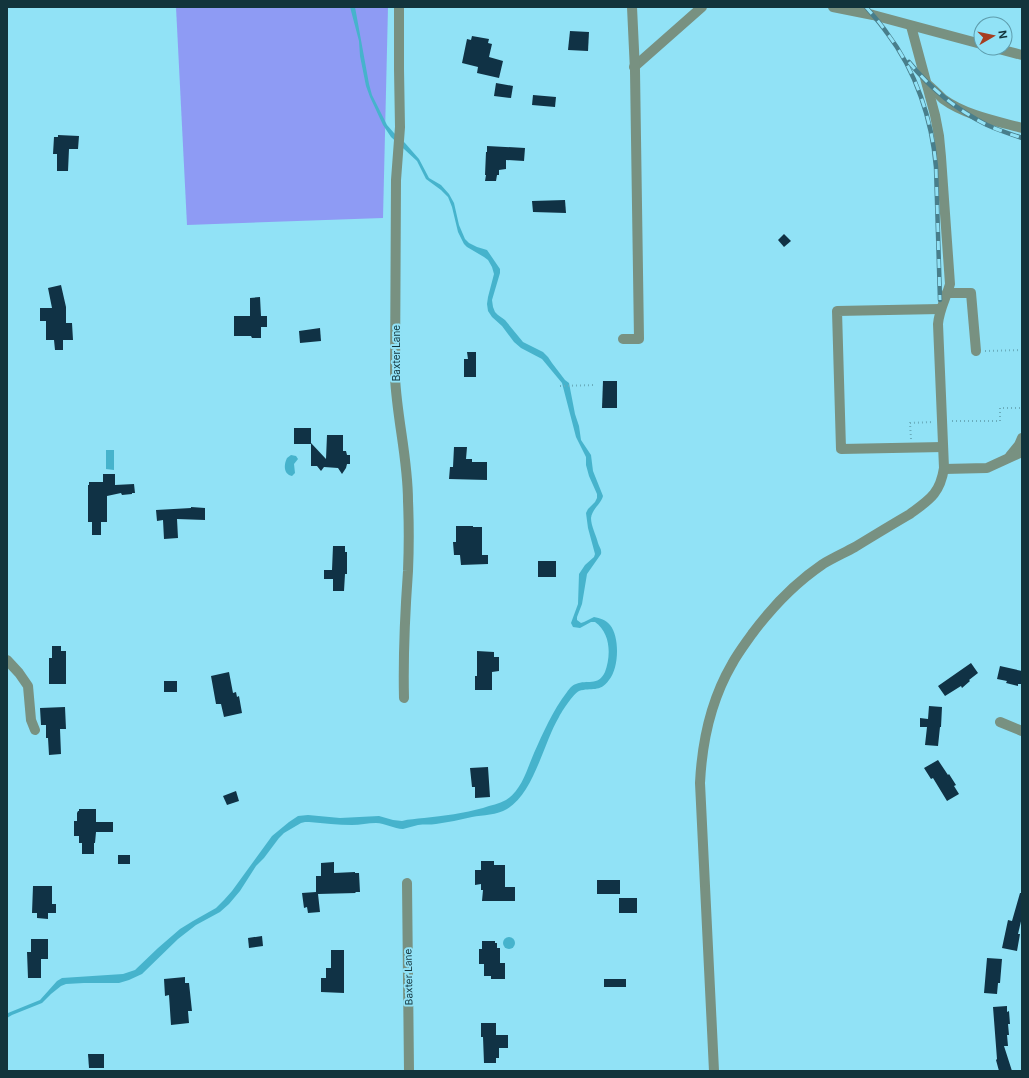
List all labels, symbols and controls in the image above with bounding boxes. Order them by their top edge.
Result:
north arrow [973,16,1013,56]
text: N [995,29,1010,40]
street label: Baxter Lane [390,325,402,381]
street label: Baxter Lane [402,949,414,1005]

